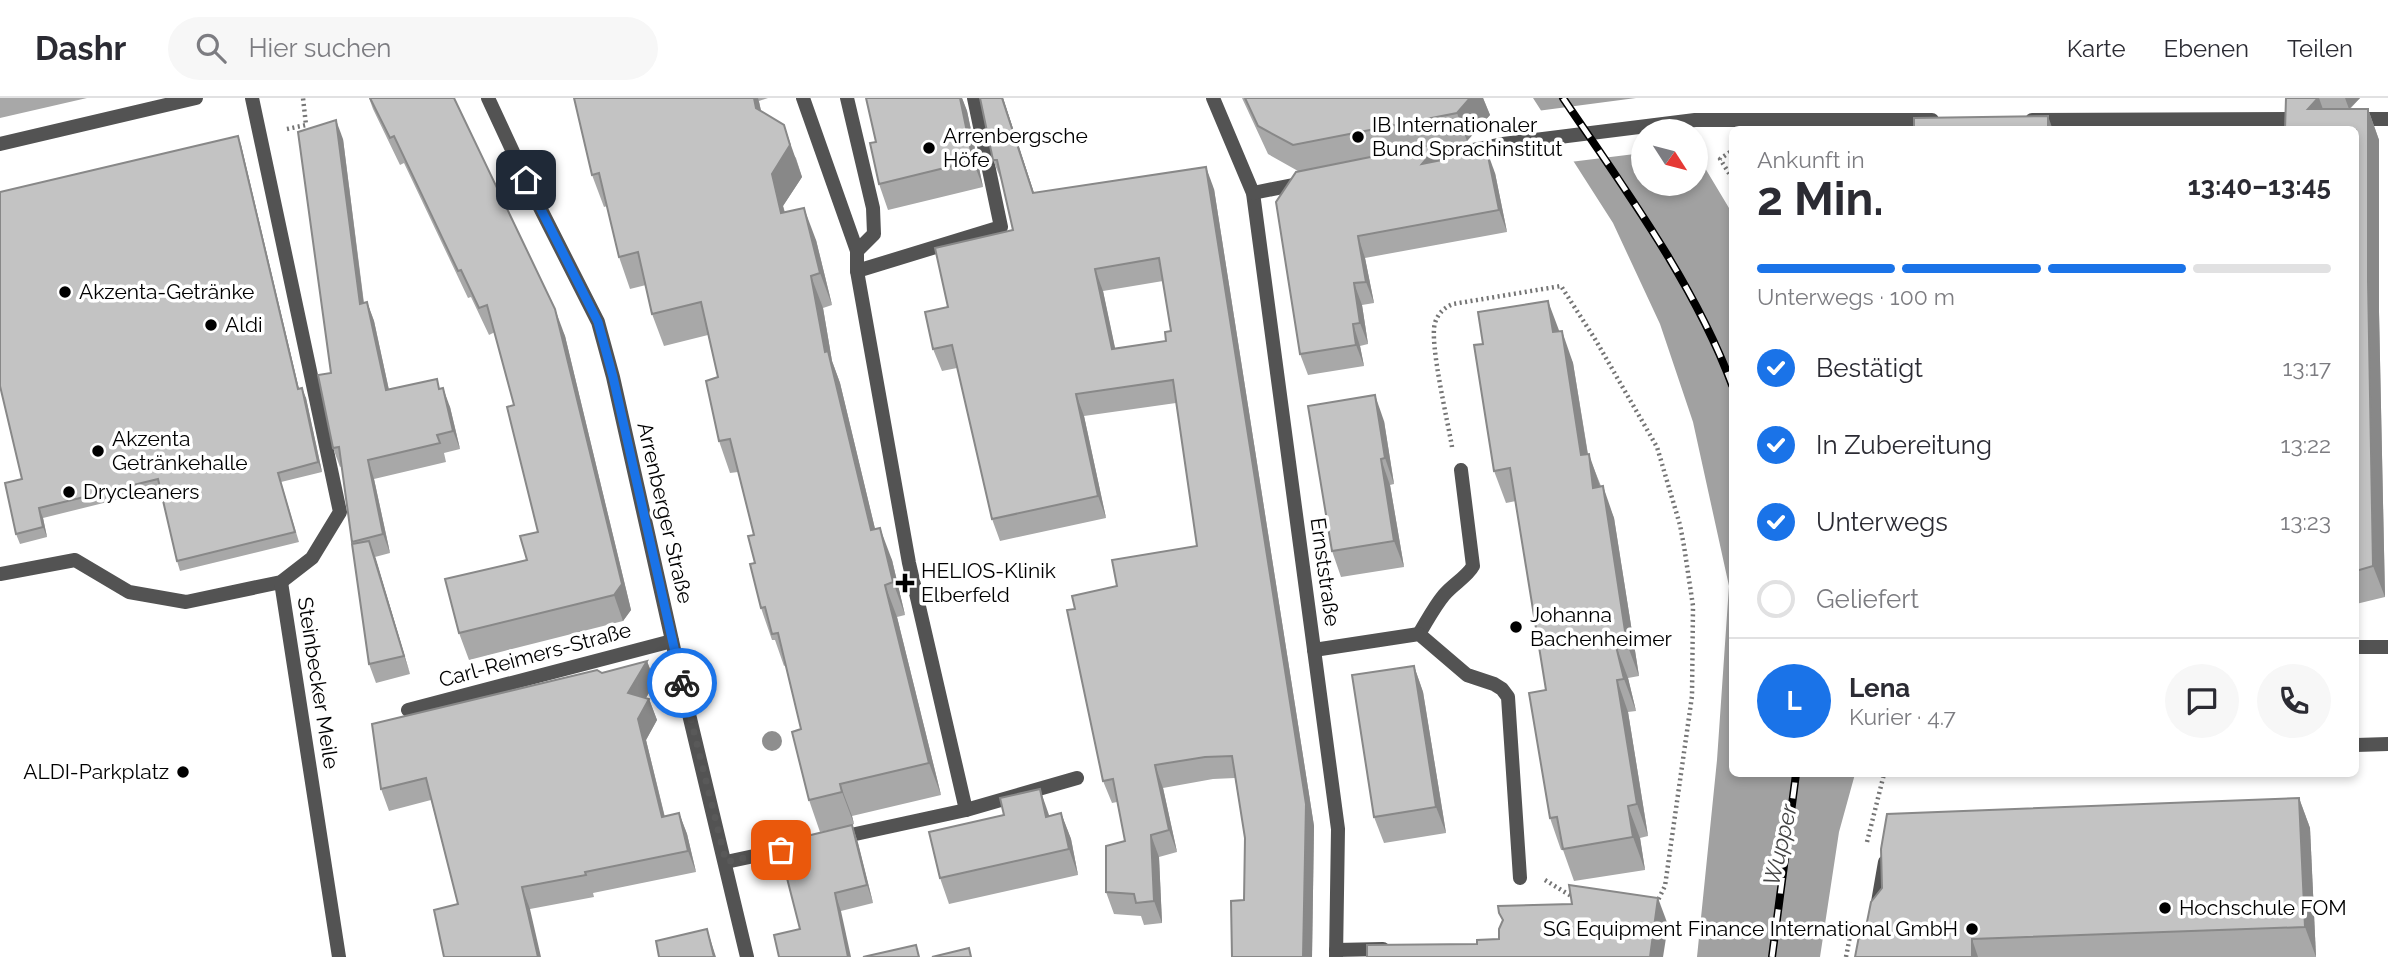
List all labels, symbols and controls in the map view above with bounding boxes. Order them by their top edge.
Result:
search box [168,17,658,80]
text: Dashr [35,29,126,68]
icon: search [192,29,230,67]
text: Hier suchen [248,33,392,63]
text: Karte [2067,34,2126,63]
text: Ebenen [2164,34,2249,63]
text: Teilen [2287,34,2353,63]
place label: IB Internationaler Bund Sprachinstitut [1372,112,1563,161]
north arrow [1631,119,1708,196]
map controls [1631,119,1708,196]
place label: Arrenbergsche Höfe [943,123,1088,172]
marker: IB Internationaler Bund Sprachinstitut [1350,129,1366,145]
marker: Arrenbergsche Höfe [921,140,937,156]
text: Ankunft in [1757,146,1865,173]
pin [496,150,556,210]
icon: home [507,161,545,199]
text: 13:40–13:45 [2188,171,2331,201]
text: 2 Min. [1757,172,1884,226]
place label: Akzenta-Getränke [79,279,254,304]
text: Unterwegs · 100 m [1757,283,1955,310]
marker: Akzenta-Getränke [57,284,73,300]
place label: Aldi [225,312,263,337]
marker: Aldi [203,317,219,333]
icon: check [1757,349,1795,387]
text: Bestätigt [1816,353,1923,383]
text: 13:17 [2283,354,2331,381]
street label: Arrenberger Straße [632,420,699,606]
place label: Akzenta Getränkehalle [112,426,248,475]
icon: check [1757,426,1795,464]
text: In Zubereitung [1816,430,1992,460]
text: 13:22 [2281,431,2331,458]
marker: Akzenta Getränkehalle [90,443,106,459]
place label: Drycleaners [83,479,199,504]
marker: Drycleaners [61,484,77,500]
icon: check [1757,503,1795,541]
text: Unterwegs [1816,507,1948,537]
text: 13:23 [2280,508,2331,535]
street label: Ernststraße [1306,516,1345,628]
place label: HELIOS-Klinik Elberfeld [921,558,1056,607]
marker: HELIOS-Klinik Elberfeld [895,573,915,593]
text: Geliefert [1816,584,1919,614]
street label: Steinbecker Meile [293,595,344,771]
place label: Johanna Bachenheimer [1530,602,1673,651]
street label: Carl-Reimers-Straße [436,617,634,692]
marker: Johanna Bachenheimer [1508,619,1524,635]
courier [647,648,717,718]
icon: bike [663,664,701,702]
button: chat [2165,664,2239,738]
button: phone [2257,664,2331,738]
text: Lena [1849,673,1910,703]
text: L [1786,686,1802,716]
text: Kurier · 4.7 [1849,703,1956,730]
place label: ALDI-Parkplatz [23,759,169,784]
marker: ALDI-Parkplatz [175,764,191,780]
water label: Wupper [1757,801,1802,888]
pin [751,820,811,880]
icon: bag [762,831,800,869]
place label: Hochschule FOM [2179,895,2347,920]
marker: Hochschule FOM [2157,900,2173,916]
place label: SG Equipment Finance International GmbH [1543,916,1958,941]
marker: SG Equipment Finance International GmbH [1964,921,1980,937]

